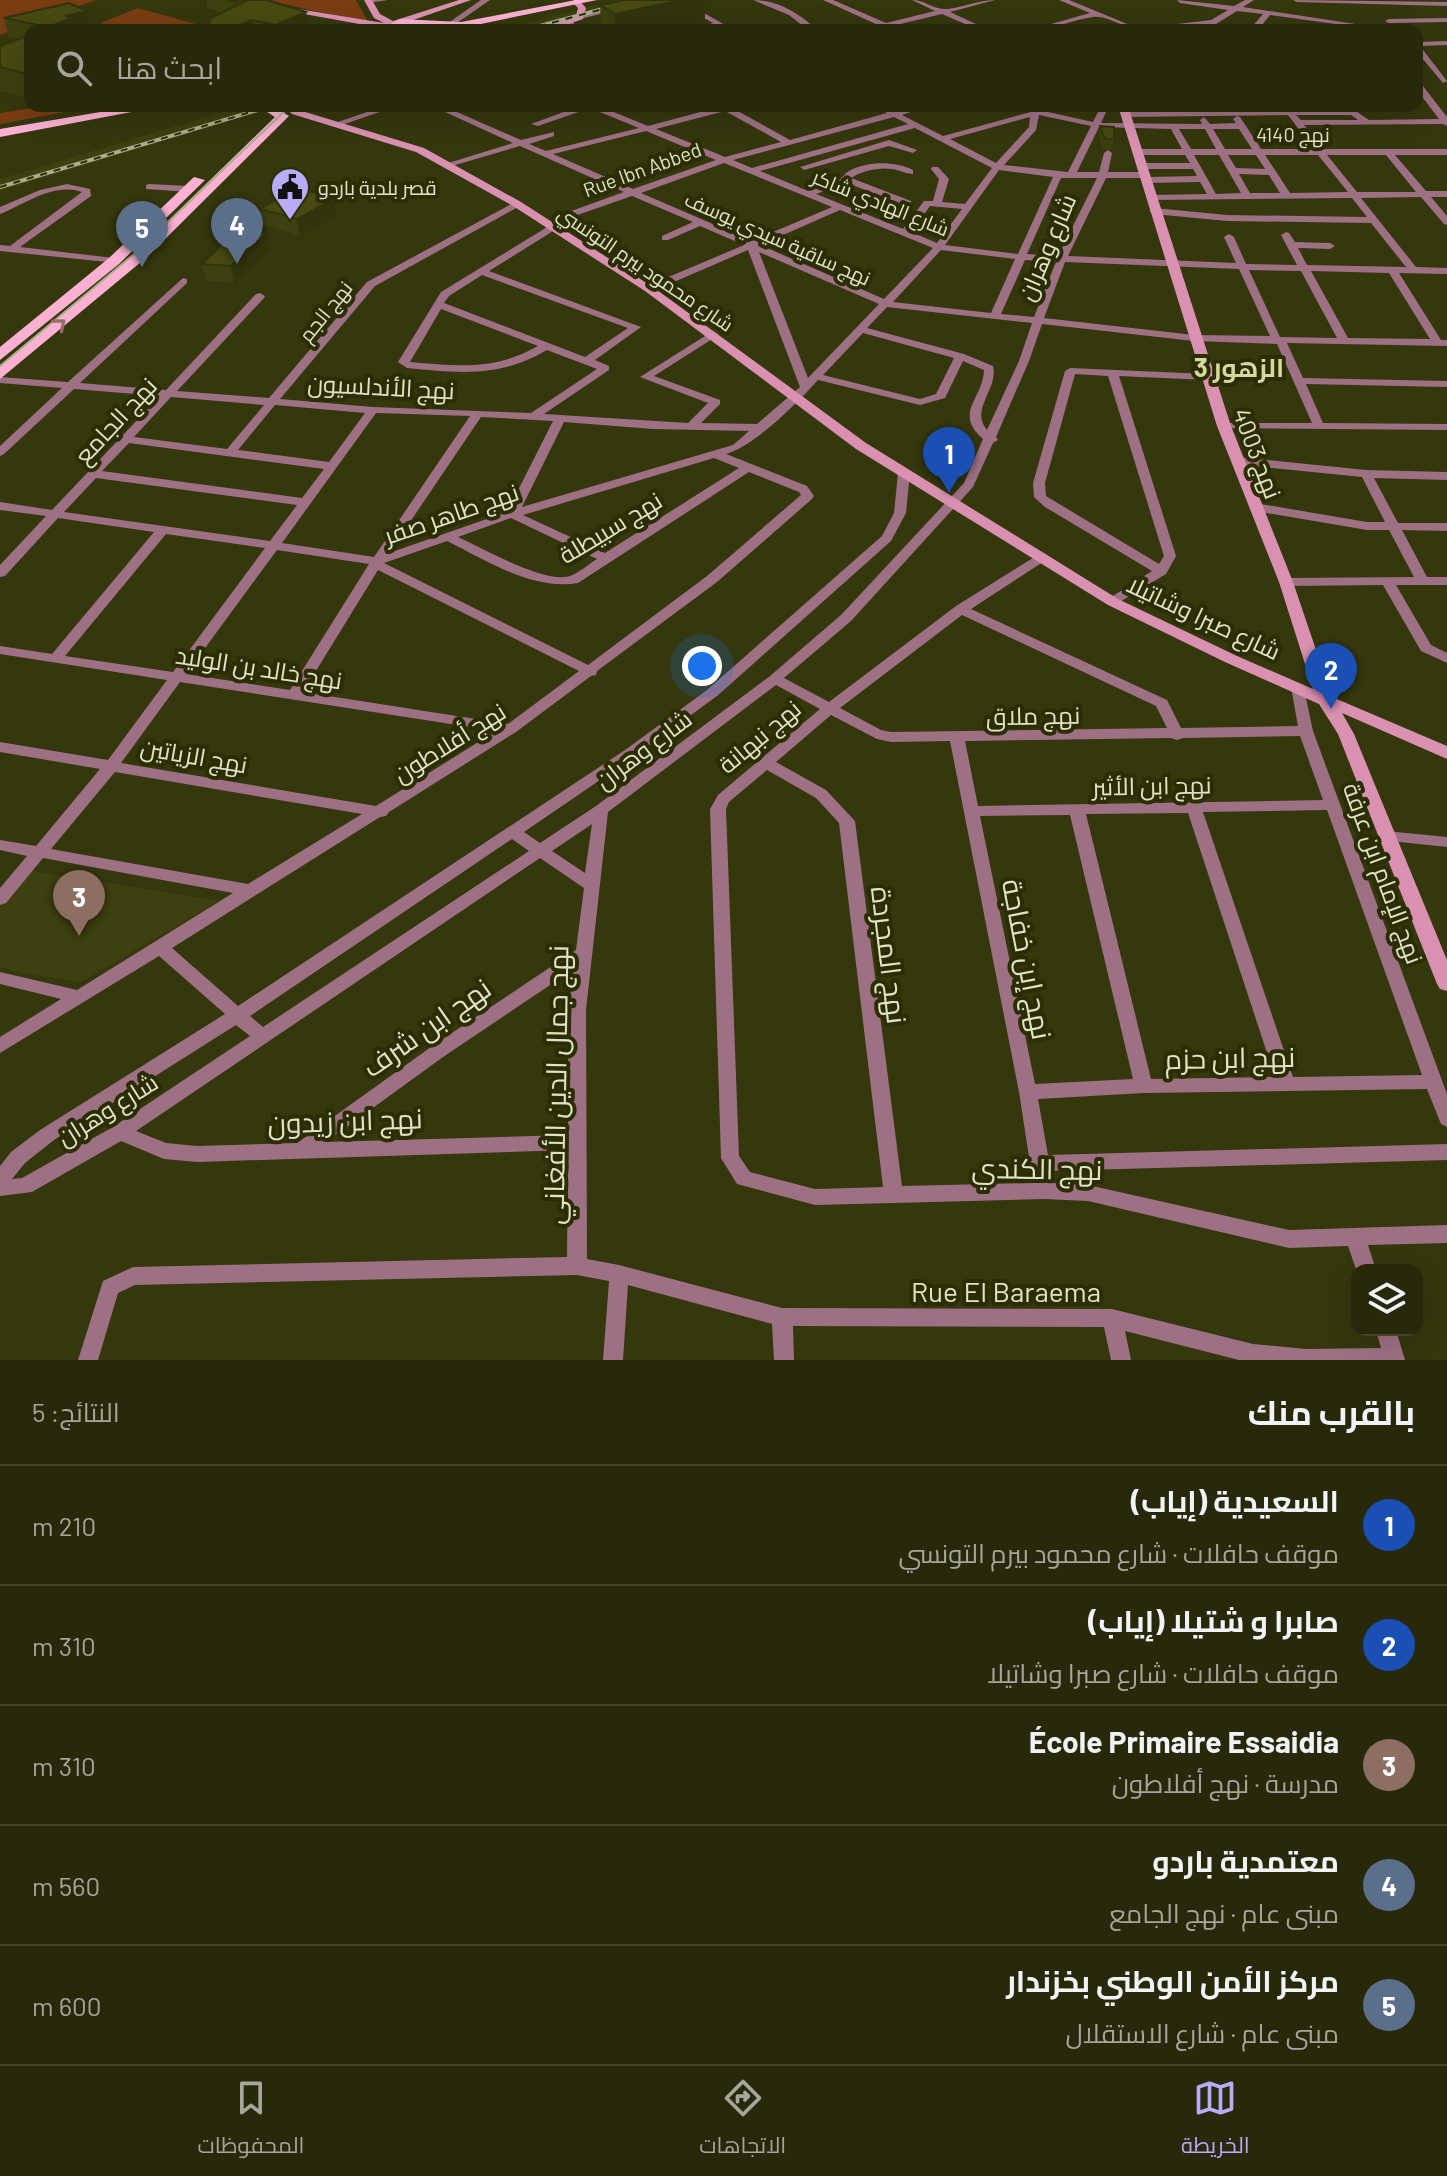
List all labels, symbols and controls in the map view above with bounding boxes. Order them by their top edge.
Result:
search box [24,24,1423,112]
icon: search [52,46,96,90]
text: ابحث هنا [116,49,222,85]
street label: نهج 4140 [1256,122,1330,149]
street label: Rue Ibn Abbed [580,137,704,201]
street label: شارع الهادي شاكر [806,163,953,245]
public building icon: قصر بلدية باردو [269,166,311,221]
place label: قصر بلدية باردو [318,175,437,200]
street label: نهج ساقية سيدي يوسف [679,186,875,294]
street label: شارع وهران [1011,189,1084,306]
pin: 4 [211,198,263,264]
street label: شارع محمود بيرم التونسي [551,200,738,339]
pin: 5 [116,201,168,267]
street label: نهج الجم [293,276,359,348]
one-way arrow [50,319,65,334]
district label: الزهور 3 [1194,351,1284,383]
street label: نهج الأندلسيون [306,368,455,407]
street label: نهج الجامع [68,371,164,471]
street label: نهج 4003 [1225,404,1289,504]
pin: 1 [923,427,975,493]
street label: نهج طاهر صفر [378,476,523,553]
street label: نهج سبيطلة [553,485,668,572]
street label: شارع صبرا وشاتيلا [1121,569,1285,668]
street label: نهج خالد بن الوليد [173,640,344,697]
pin: 2 [1305,643,1357,709]
your location [682,646,722,686]
street label: نهج نبهانة [712,693,808,781]
street label: نهج أفلاطون [387,696,512,790]
street label: نهج ملاق [986,700,1080,733]
street label: شارع وهران [589,703,699,797]
street label: نهج الزياتين [138,731,250,782]
street label: نهج ابن الأثير [1090,769,1212,804]
street label: نهج الإمام ابن عرفة [1335,778,1430,969]
pin: 3 [53,870,105,936]
street label: نهج إبن خفاجة [993,876,1060,1043]
street label: نهج المجردة [862,884,915,1026]
street label: نهج جمال الدين الأفغاني [536,945,580,1225]
street label: نهج ابن شرف [355,970,499,1086]
street label: نهج ابن حزم [1164,1039,1296,1079]
street label: شارع وهران [51,1067,164,1154]
street label: نهج ابن زيدون [267,1100,423,1143]
street label: نهج الكندي [971,1150,1103,1192]
map controls [1351,1264,1423,1336]
button: layers [1351,1264,1423,1336]
street label: Rue El Baraema [911,1274,1101,1308]
text: بالقرب منك [1248,1391,1415,1432]
text: النتائج: 5 [32,1396,120,1427]
text: السعيدية (إياب) [1131,1482,1339,1518]
text: 210 m [32,1510,96,1541]
text: 1 [1384,1510,1394,1541]
text: موقف حافلات · شارع محمود بيرم التونسي [898,1537,1339,1568]
text: صابرا و شتيلا (إياب) [1088,1602,1339,1638]
text: 310 m [32,1630,96,1661]
text: 2 [1382,1630,1396,1661]
text: موقف حافلات · شارع صبرا وشاتيلا [987,1657,1339,1688]
text: École Primaire Essaidia [1029,1723,1339,1759]
text: 310 m [32,1750,96,1781]
text: 3 [1382,1750,1396,1781]
text: مدرسة · نهج أفلاطون [1112,1767,1339,1798]
text: معتمدية باردو [1152,1842,1339,1878]
text: 560 m [32,1870,100,1901]
text: 4 [1381,1870,1397,1901]
text: مبنى عام · نهج الجامع [1109,1897,1339,1928]
text: مركز الأمن الوطني بخزندار [1006,1962,1339,1998]
text: 600 m [32,1990,102,2021]
text: 5 [1382,1990,1396,2021]
text: مبنى عام · شارع الاستقلال [1066,2017,1339,2048]
tab: المحفوظات [197,2076,304,2166]
tab: الاتجاهات [699,2076,786,2166]
tab: الخريطة [1181,2076,1250,2166]

